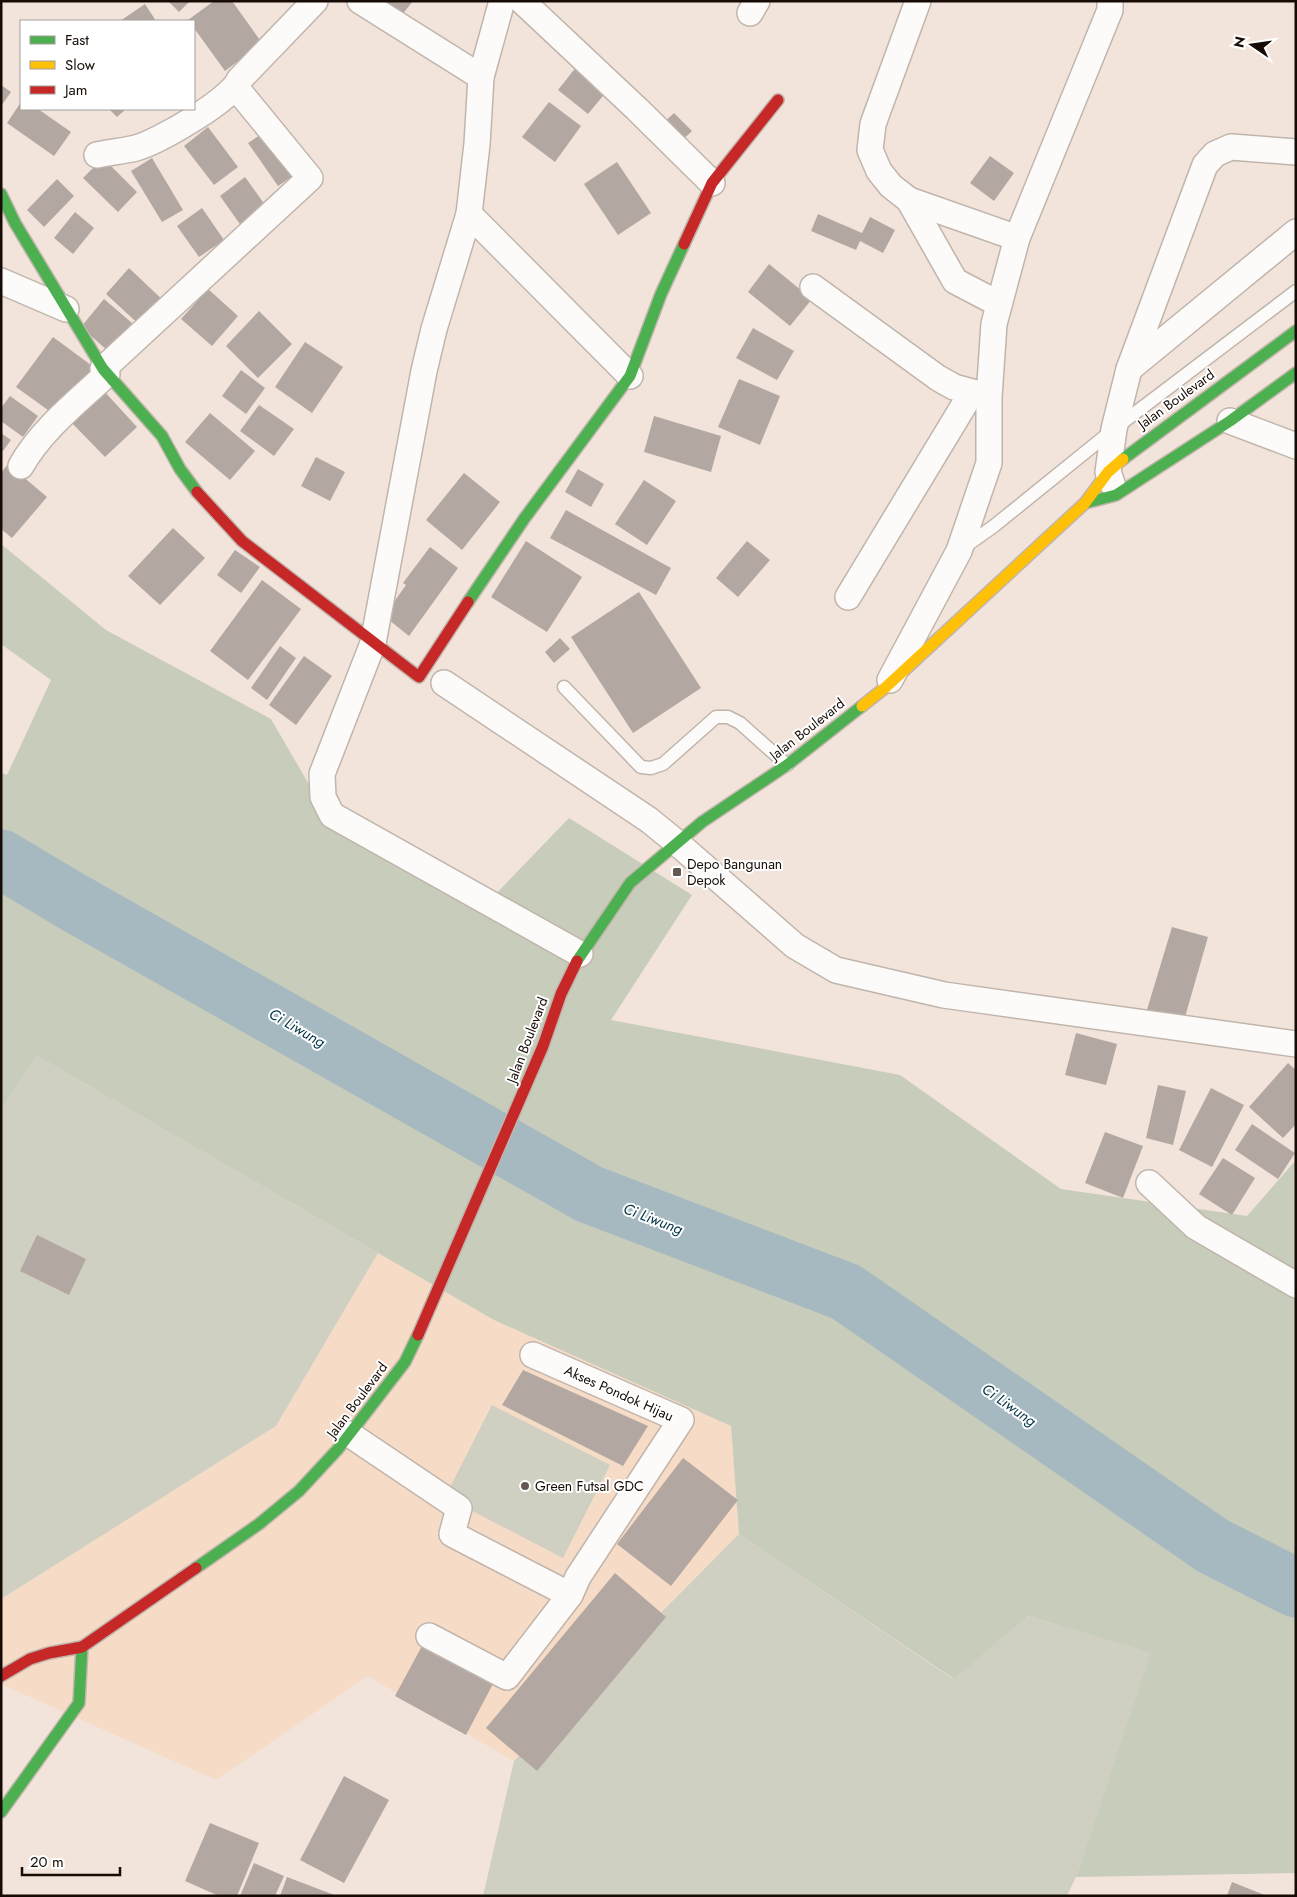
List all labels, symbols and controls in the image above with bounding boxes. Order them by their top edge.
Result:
legend [20,20,195,110]
north arrow [1227,20,1277,70]
text: Fast [65,29,89,51]
text: N [1228,34,1250,50]
text: Slow [65,54,96,76]
text: Jam [63,79,88,101]
street label: Jalan Boulevard [1132,364,1218,435]
street label: Jalan Boulevard [764,693,849,766]
place label: Depo Bangunan Depok [687,854,782,890]
marker: Depo Bangunan Depok [671,866,683,878]
street label: Jalan Boulevard [501,994,553,1088]
water label: Ci Liwung [265,1003,330,1053]
water label: Ci Liwung [620,1198,687,1241]
street label: Jalan Boulevard [321,1358,392,1444]
street label: Akses Pondok Hijau [561,1360,677,1426]
water label: Ci Liwung [977,1378,1041,1432]
place label: Green Futsal GDC [535,1476,644,1496]
marker: Green Futsal GDC [519,1480,531,1492]
scale bar [22,1844,120,1876]
text: 20 m [30,1851,64,1873]

